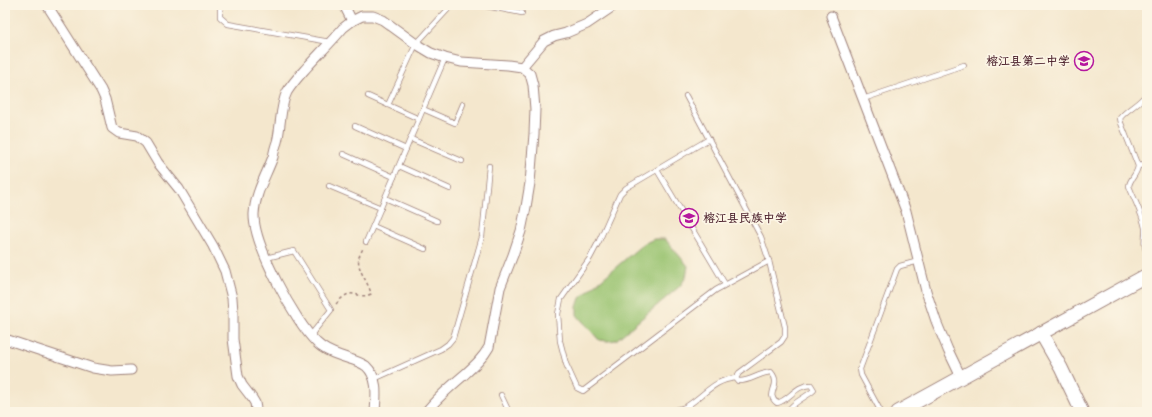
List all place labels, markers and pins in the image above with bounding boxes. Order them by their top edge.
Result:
school or university icon: 榕江县第二中学 [1073,50,1095,72]
place label: 榕江县第二中学 [986,54,1070,68]
school or university icon: 榕江县民族中学 [678,207,700,229]
place label: 榕江县民族中学 [703,211,787,225]

